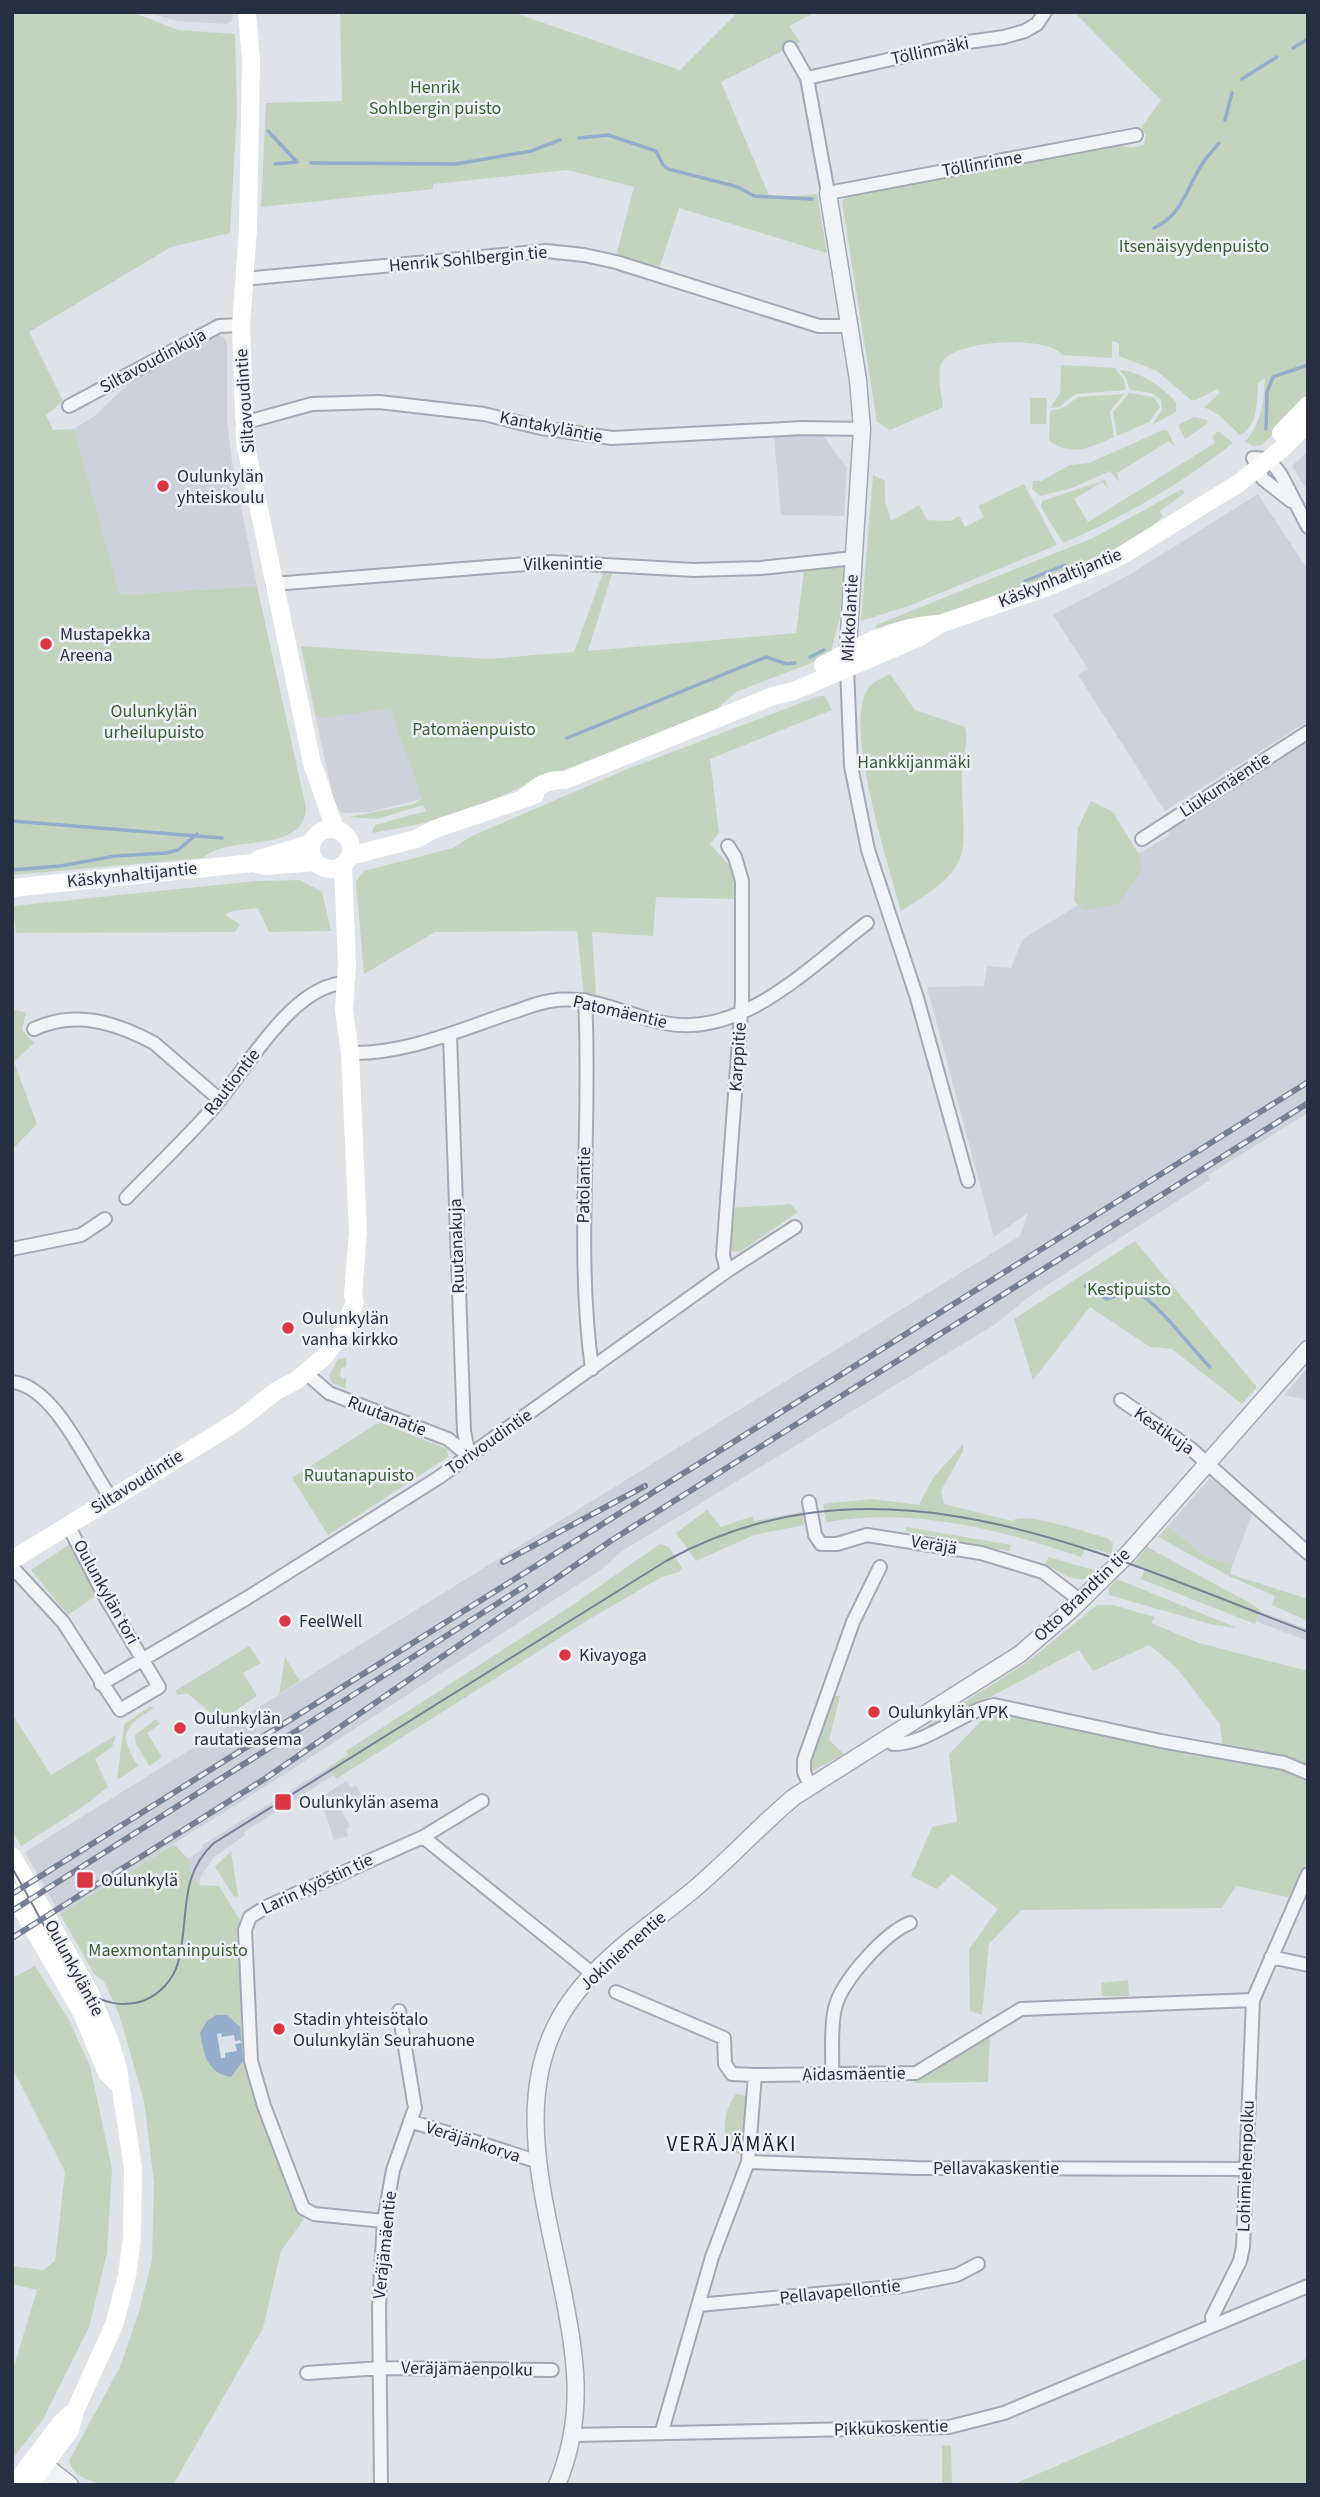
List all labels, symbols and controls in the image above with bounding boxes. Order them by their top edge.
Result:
street label: Töllinmäki [889,31,971,71]
park label: Henrik Sohlbergin puisto [369,75,501,121]
street label: Töllinrinne [940,145,1024,183]
park label: Itsenäisyydenpuisto [1119,234,1269,259]
street label: Henrik Sohlbergin tie [388,240,548,278]
street label: Siltavoudinkuja [95,322,211,400]
street label: Siltavoudintie [229,348,261,454]
street label: Kantakyläntie [497,405,605,449]
place label: Oulunkylän yhteiskoulu [177,464,264,510]
marker: Oulunkylän yhteiskoulu [155,478,171,494]
street label: Käskynhaltijantie [995,542,1125,614]
street label: Vilkenintie [523,551,603,577]
street label: Mikkolantie [835,573,865,662]
place label: Mustapekka Areena [60,622,150,668]
marker: Mustapekka Areena [38,636,54,652]
park label: Oulunkylän urheilupuisto [104,699,204,745]
park label: Patomäenpuisto [412,717,536,742]
street label: Liukumäentie [1175,746,1275,824]
park label: Hankkijanmäki [857,750,971,775]
street label: Käskynhaltijantie [66,856,199,894]
street label: Patomäentie [570,989,670,1035]
street label: Karppitie [723,1021,753,1093]
street label: Rautiontie [198,1043,266,1121]
street label: Patolantie [571,1146,597,1224]
street label: Ruutanakuja [443,1198,471,1294]
park label: Kestipuisto [1087,1277,1171,1302]
place label: Oulunkylän vanha kirkko [302,1306,398,1352]
marker: Oulunkylän vanha kirkko [280,1320,296,1336]
street label: Ruutanatie [344,1390,430,1443]
street label: Kestikuja [1129,1401,1199,1461]
street label: Torivoudintie [441,1403,537,1481]
street label: Siltavoudintie [86,1444,188,1520]
park label: Ruutanapuisto [304,1463,414,1488]
street label: Veräjä [909,1529,959,1561]
street label: Oulunkylän tori [67,1535,145,1649]
street label: Otto Brandtin tie [1028,1542,1136,1648]
place label: FeelWell [299,1609,362,1634]
marker: FeelWell [277,1613,293,1629]
place label: Kivayoga [579,1643,647,1668]
marker: Kivayoga [557,1647,573,1663]
place label: Oulunkylän VPK [888,1700,1009,1725]
marker: Oulunkylän VPK [866,1704,882,1720]
place label: Oulunkylän rautatieasema [194,1706,302,1752]
marker: Oulunkylän rautatieasema [172,1720,188,1736]
place label: Oulunkylän asema [299,1790,439,1815]
marker: Oulunkylän asema [273,1792,293,1812]
street label: Larin Kyöstin tie [257,1847,377,1921]
place label: Oulunkylä [101,1868,178,1893]
marker: Oulunkylä [75,1870,95,1890]
street label: Jokiniementie [574,1906,672,1996]
street label: Oulunkyläntie [38,1915,110,2021]
park label: Maexmontaninpuisto [88,1938,248,1963]
place label: Stadin yhteisötalo Oulunkylän Seurahuone [293,2007,475,2053]
marker: Stadin yhteisötalo Oulunkylän Seurahuone [271,2021,287,2037]
street label: Aidasmäentie [802,2061,906,2087]
street label: Lohimiehenpolku [1231,2100,1261,2232]
street label: Veräjänkorva [422,2115,524,2169]
district label: VERÄJÄMÄKI [666,2129,798,2159]
street label: Pellavakaskentie [933,2156,1059,2181]
street label: Veräjämäentie [367,2190,403,2300]
street label: Pellavapellontie [778,2273,902,2311]
street label: Veräjämäenpolku [401,2355,533,2383]
street label: Pikkukoskentie [833,2414,949,2442]

